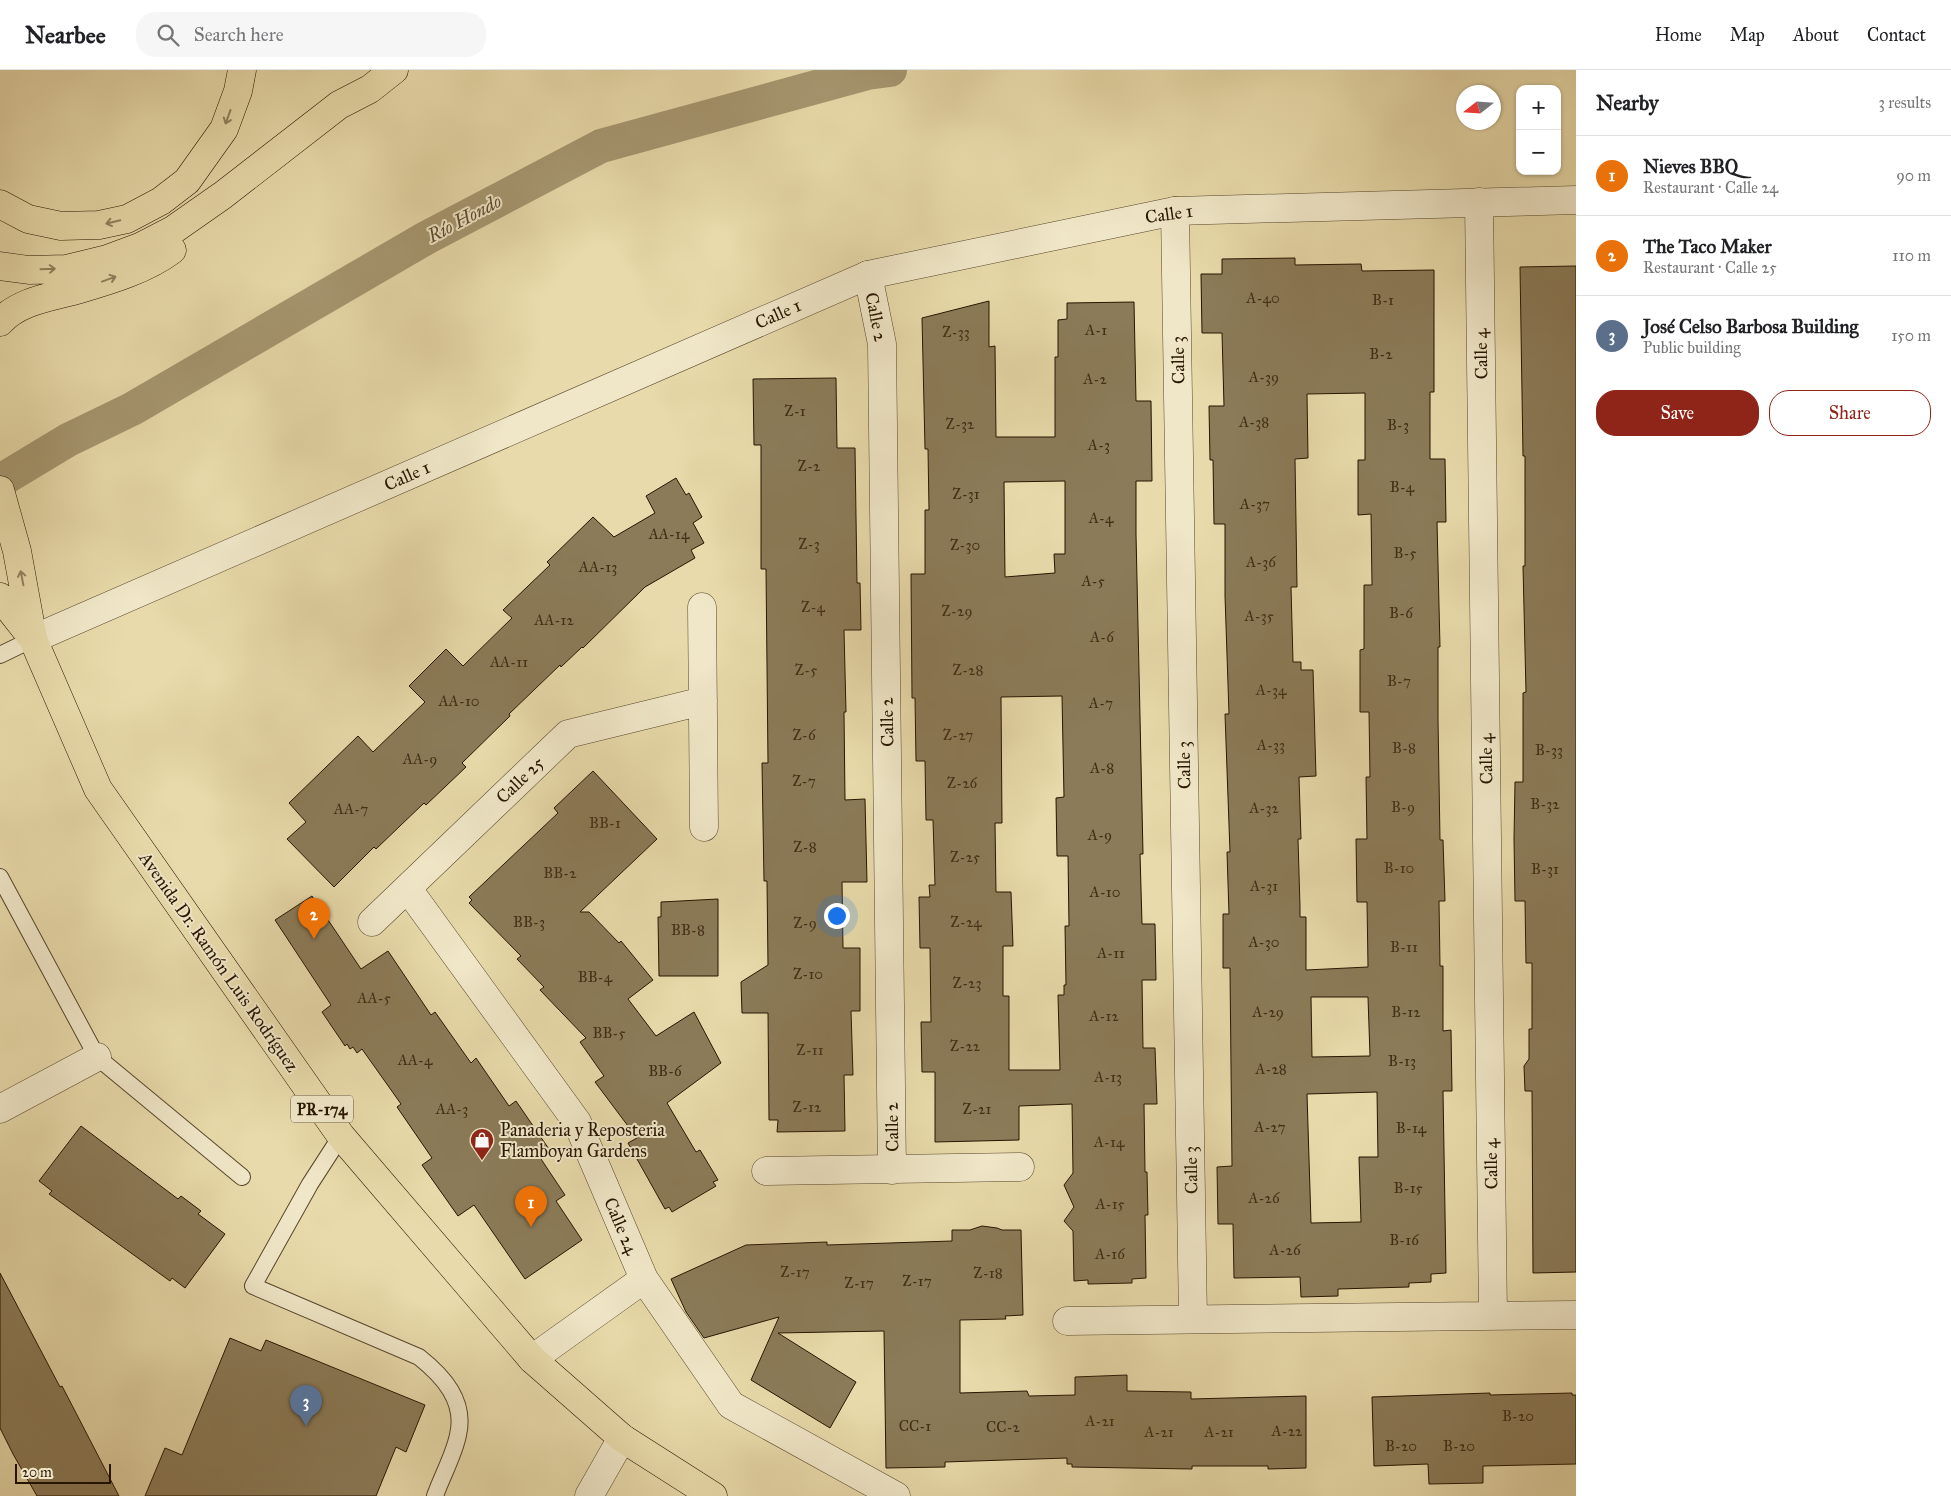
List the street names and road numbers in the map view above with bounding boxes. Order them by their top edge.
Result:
street label: Calle 1 [1144,200,1194,228]
street label: Calle 2 [860,290,892,344]
street label: Calle 1 [752,294,804,334]
street label: Calle 4 [1470,327,1492,380]
street label: Calle 3 [1167,336,1189,384]
street label: Calle 1 [381,456,433,496]
street label: Calle 2 [876,697,898,747]
street label: Calle 4 [1475,732,1497,785]
street label: Calle 3 [1173,741,1195,789]
street label: Calle 25 [491,751,549,808]
street label: Avenida Dr. Ramón Luis Rodríguez [133,847,304,1077]
road number: PR-174 [291,1096,353,1122]
street label: Calle 2 [881,1102,903,1152]
street label: Calle 4 [1480,1137,1502,1190]
street label: Calle 3 [1180,1146,1202,1194]
street label: Calle 24 [599,1194,643,1259]

